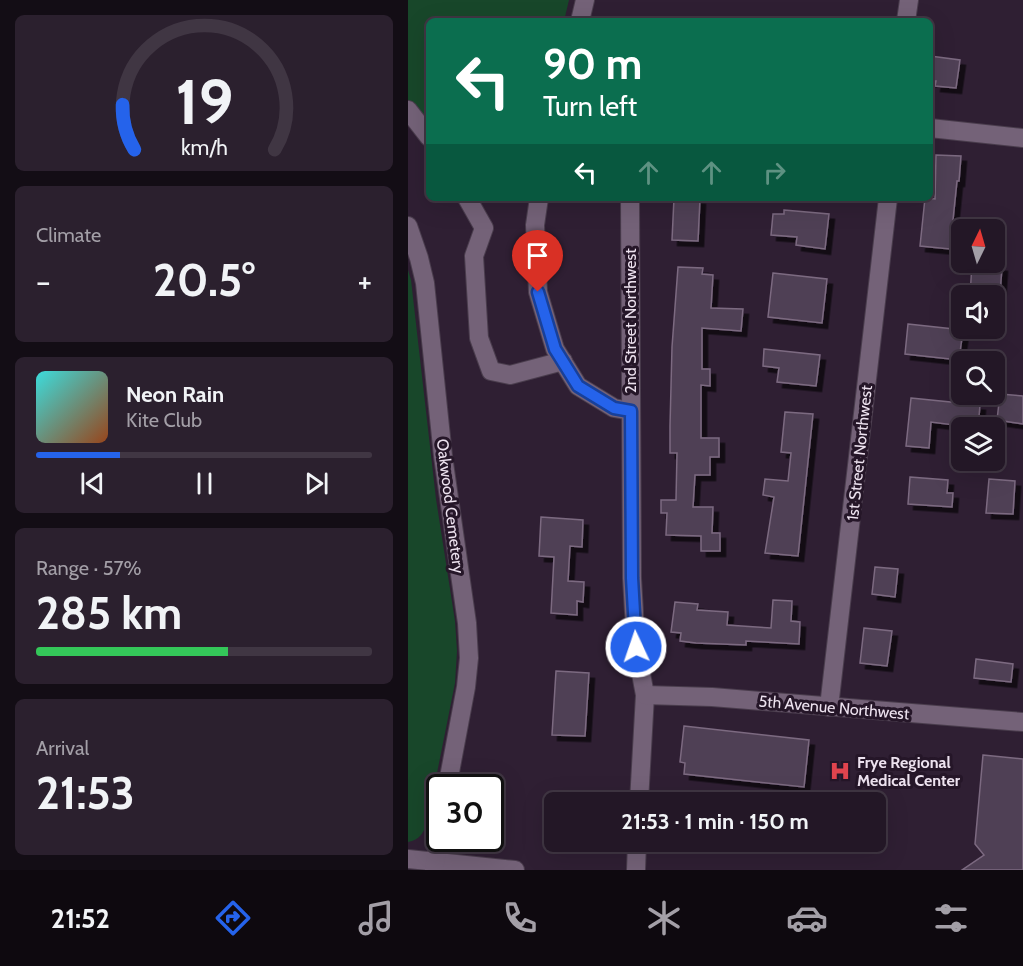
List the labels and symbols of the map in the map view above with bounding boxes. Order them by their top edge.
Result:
north arrow [951,219,1005,273]
pin [512,230,563,292]
street label: 2nd Street Northwest [621,248,640,394]
street label: 1st Street Northwest [843,384,876,522]
street label: Oakwood Cemetery [433,438,468,574]
position arrow [604,615,668,679]
street label: 5th Avenue Northwest [758,691,911,724]
place label: Frye Regional Medical Center [857,753,961,790]
hospital icon: Frye Regional Medical Center [828,759,852,783]
speed limit sign: 30 [426,774,504,852]

